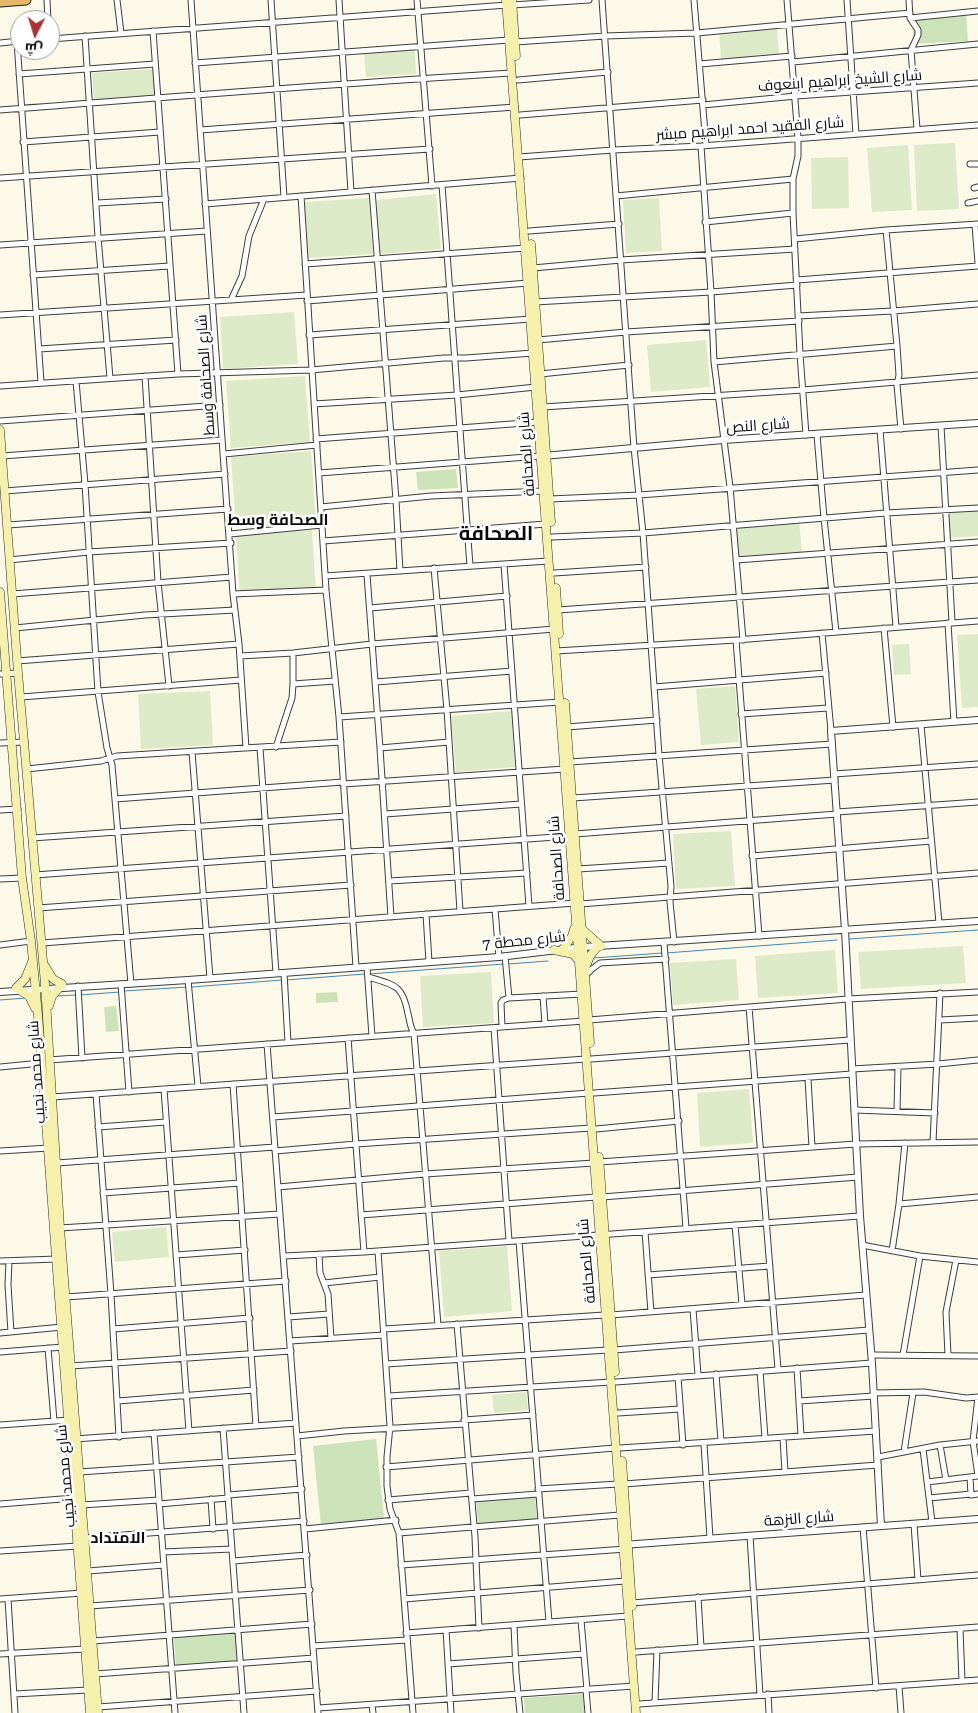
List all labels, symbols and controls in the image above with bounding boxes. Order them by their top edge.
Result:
north arrow [10,10,60,60]
text: ش [24,40,43,58]
street label: شارع الشيخ ابراهيم ابنعوف [757,66,923,96]
street label: شارع الفقيد احمد ابراهيم مبشر [655,113,845,145]
street label: شارع الصحافة وسط [193,314,219,436]
street label: شارع الصحافة [515,411,539,497]
street label: شارع النص [726,415,790,437]
district label: الصحافة وسط [228,510,328,530]
district label: الصحافة [459,522,533,546]
street label: شارع الصحافة [545,815,569,901]
street label: شارع محطة 7 [481,928,567,954]
street label: شارع محمد نجيب [24,1020,50,1124]
street label: شارع الصحافة [574,1218,600,1304]
street label: شارع محمد نجيب [53,1424,79,1528]
street label: شارع النزهة [763,1508,835,1530]
district label: الامتداد [90,1528,146,1548]

